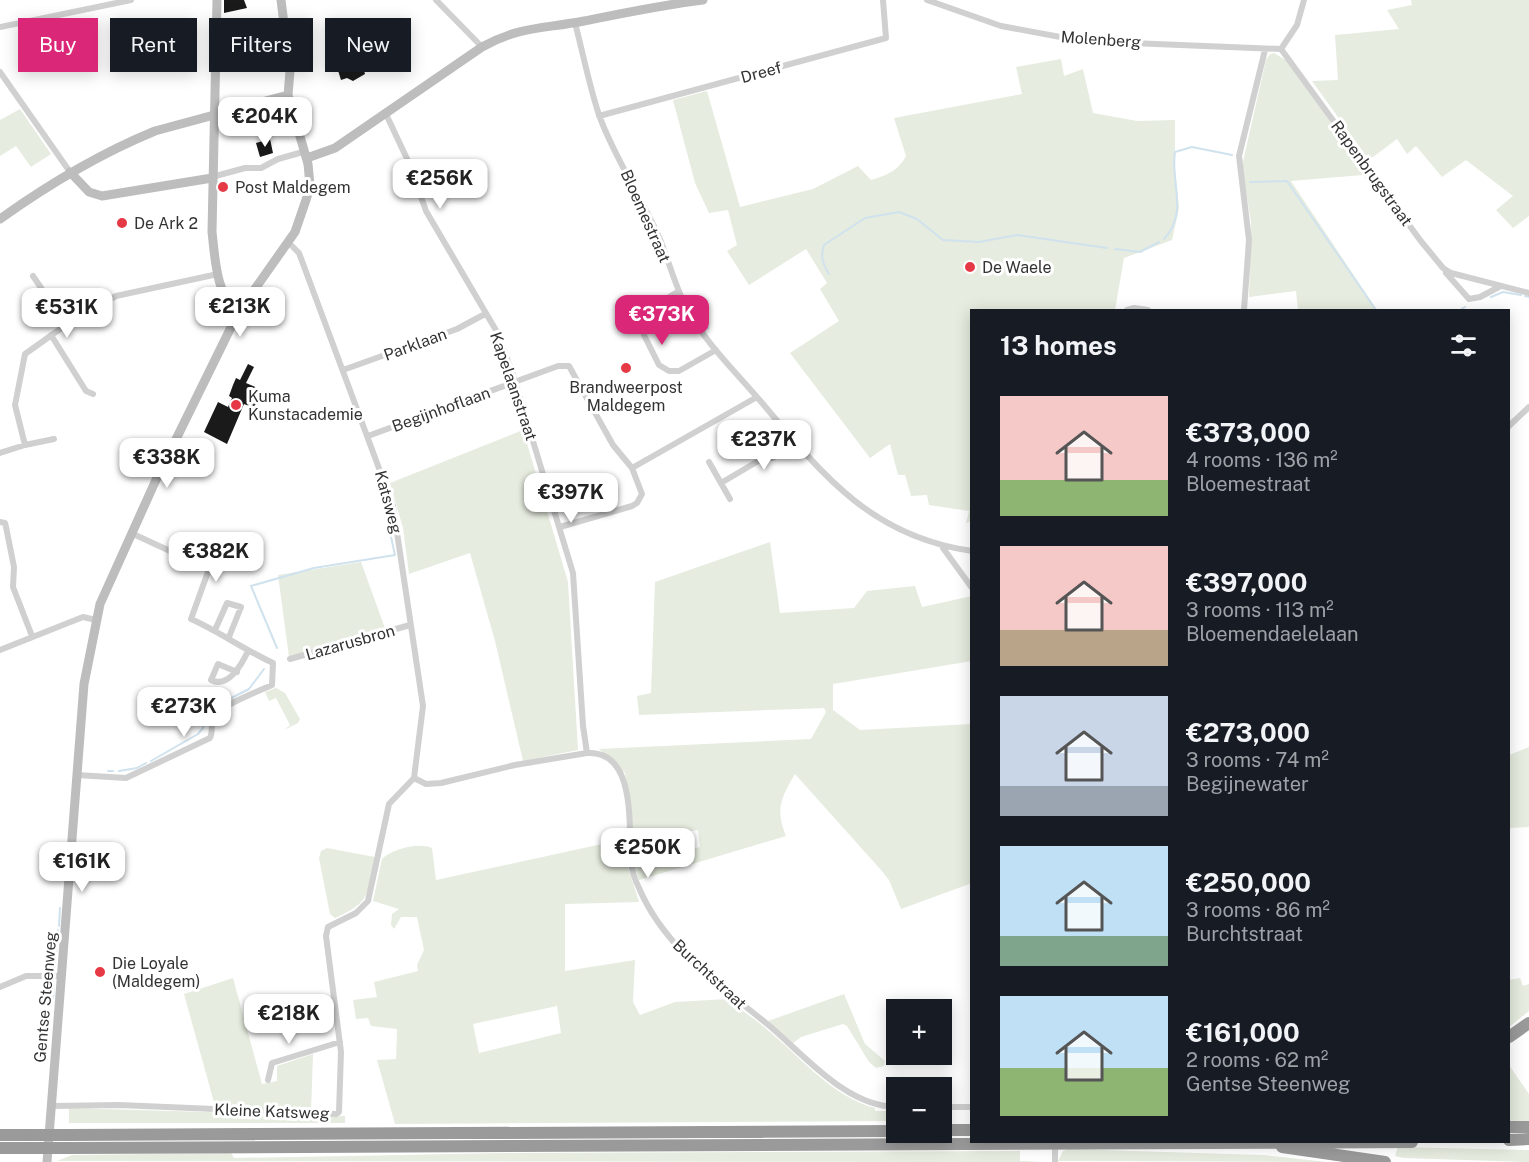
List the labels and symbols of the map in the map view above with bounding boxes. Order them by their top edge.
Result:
street label: Molenberg [1060,27,1142,52]
street label: Dreef [739,58,784,87]
pin: €204K [223,97,307,148]
street label: Rapenbrugstraat [1327,117,1416,230]
pin: €256K [398,159,482,210]
street label: Bloemestraat [617,167,675,266]
place label: Post Maldegem [235,178,351,197]
marker: Post Maldegem [216,180,230,194]
place label: De Ark 2 [134,214,198,233]
marker: De Ark 2 [115,216,129,230]
place label: De Waele [982,258,1052,277]
marker: De Waele [963,260,977,274]
pin: €213K [198,287,282,338]
pin: €531K [25,288,109,339]
pin: €373K [620,295,704,346]
street label: Parklaan [381,324,449,365]
street label: Kapelaanstraat [486,329,541,443]
marker: Brandweerpost Maldegem [619,361,633,375]
place label: Brandweerpost Maldegem [569,378,683,415]
street label: Begijnhoflaan [389,383,493,436]
place label: Kuma Kunstacademie [248,387,363,424]
marker: Kuma Kunstacademie [229,398,243,412]
pin: €237K [722,420,806,471]
pin: €338K [125,438,209,489]
street label: Katsweg [371,468,406,536]
pin: €397K [529,473,613,524]
pin: €382K [174,532,258,583]
street label: Lazarusbron [303,621,397,664]
pin: €273K [142,687,226,738]
pin: €250K [606,828,690,879]
pin: €161K [40,842,124,893]
street label: Gentse Steenweg [30,931,61,1063]
street label: Burchtstraat [669,936,750,1013]
place label: Die Loyale (Maldegem) [112,954,200,991]
marker: Die Loyale (Maldegem) [93,965,107,979]
pin: €218K [247,994,331,1045]
street label: Kleine Katsweg [214,1100,330,1123]

